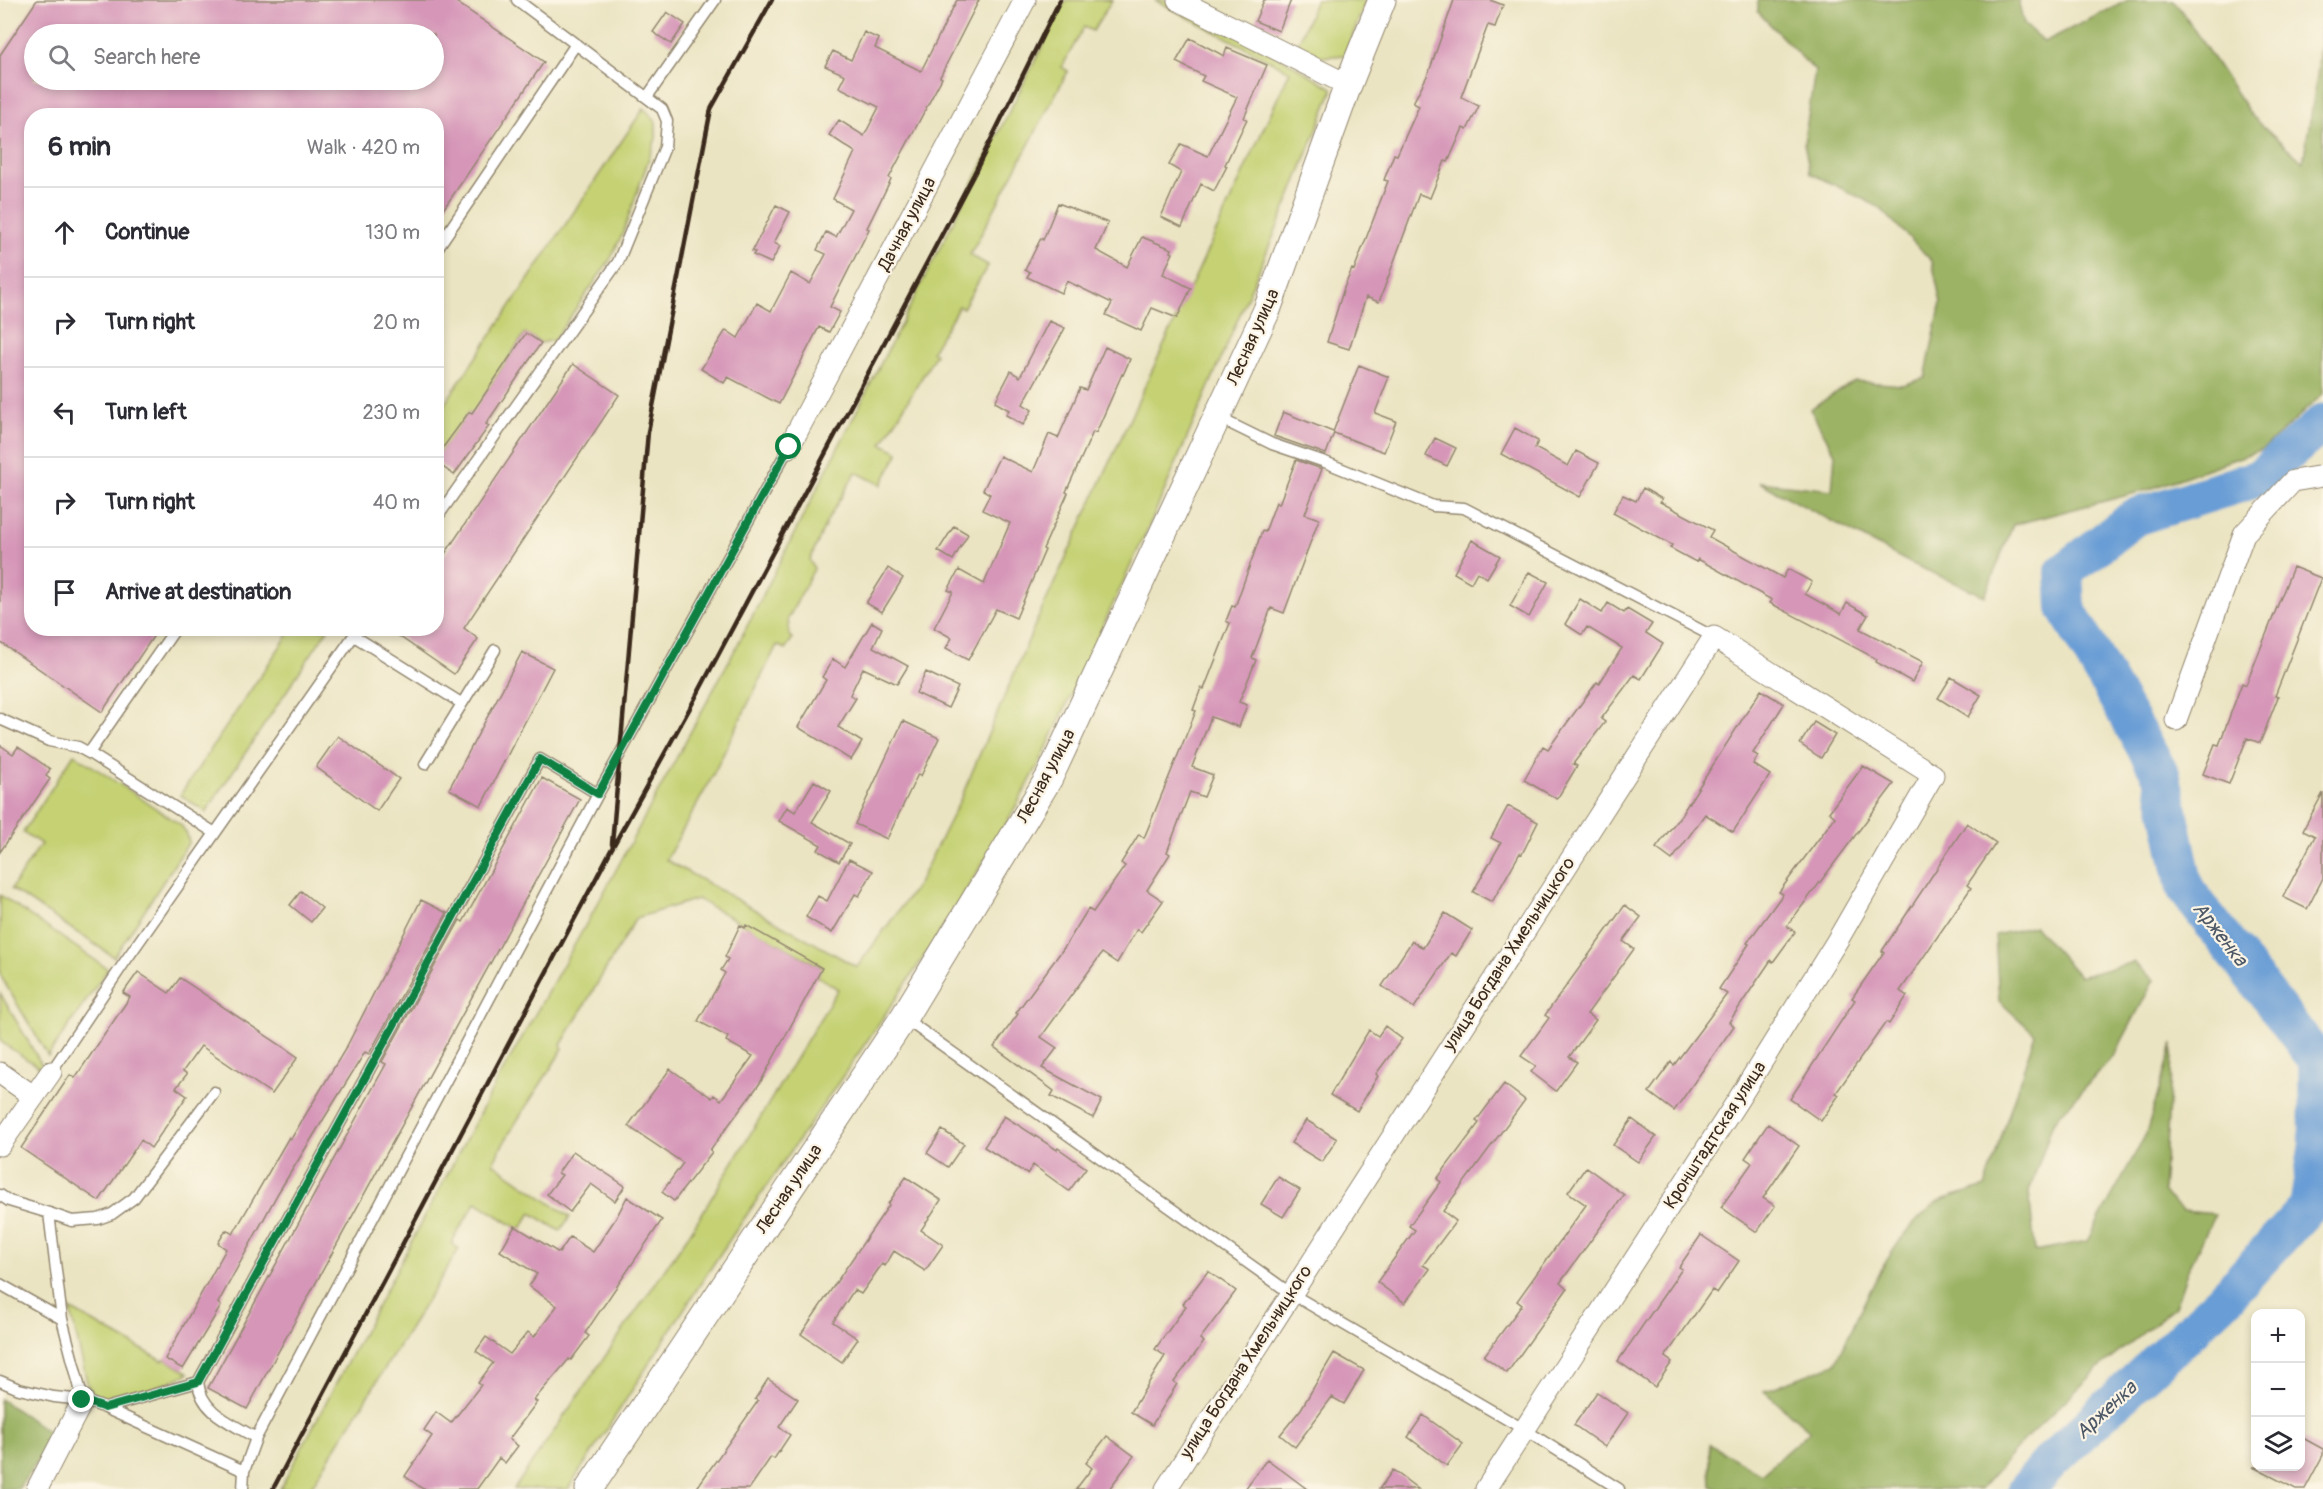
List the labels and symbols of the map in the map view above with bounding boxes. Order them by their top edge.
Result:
street label: Дачная улица [872,173,941,276]
street label: Лесная улица [1221,285,1285,390]
route start [775,433,801,459]
street label: Лесная улица [1011,725,1080,828]
street label: улица Богдана Хмельницкого [1437,853,1580,1056]
water label: Арженка [2187,897,2254,972]
street label: Кронштадтская улица [1659,1057,1771,1213]
street label: Лесная улица [750,1140,827,1239]
street label: улица Богдана Хмельницкого [1174,1261,1317,1464]
water label: Арженка [2070,1374,2143,1445]
route end [68,1386,94,1412]

